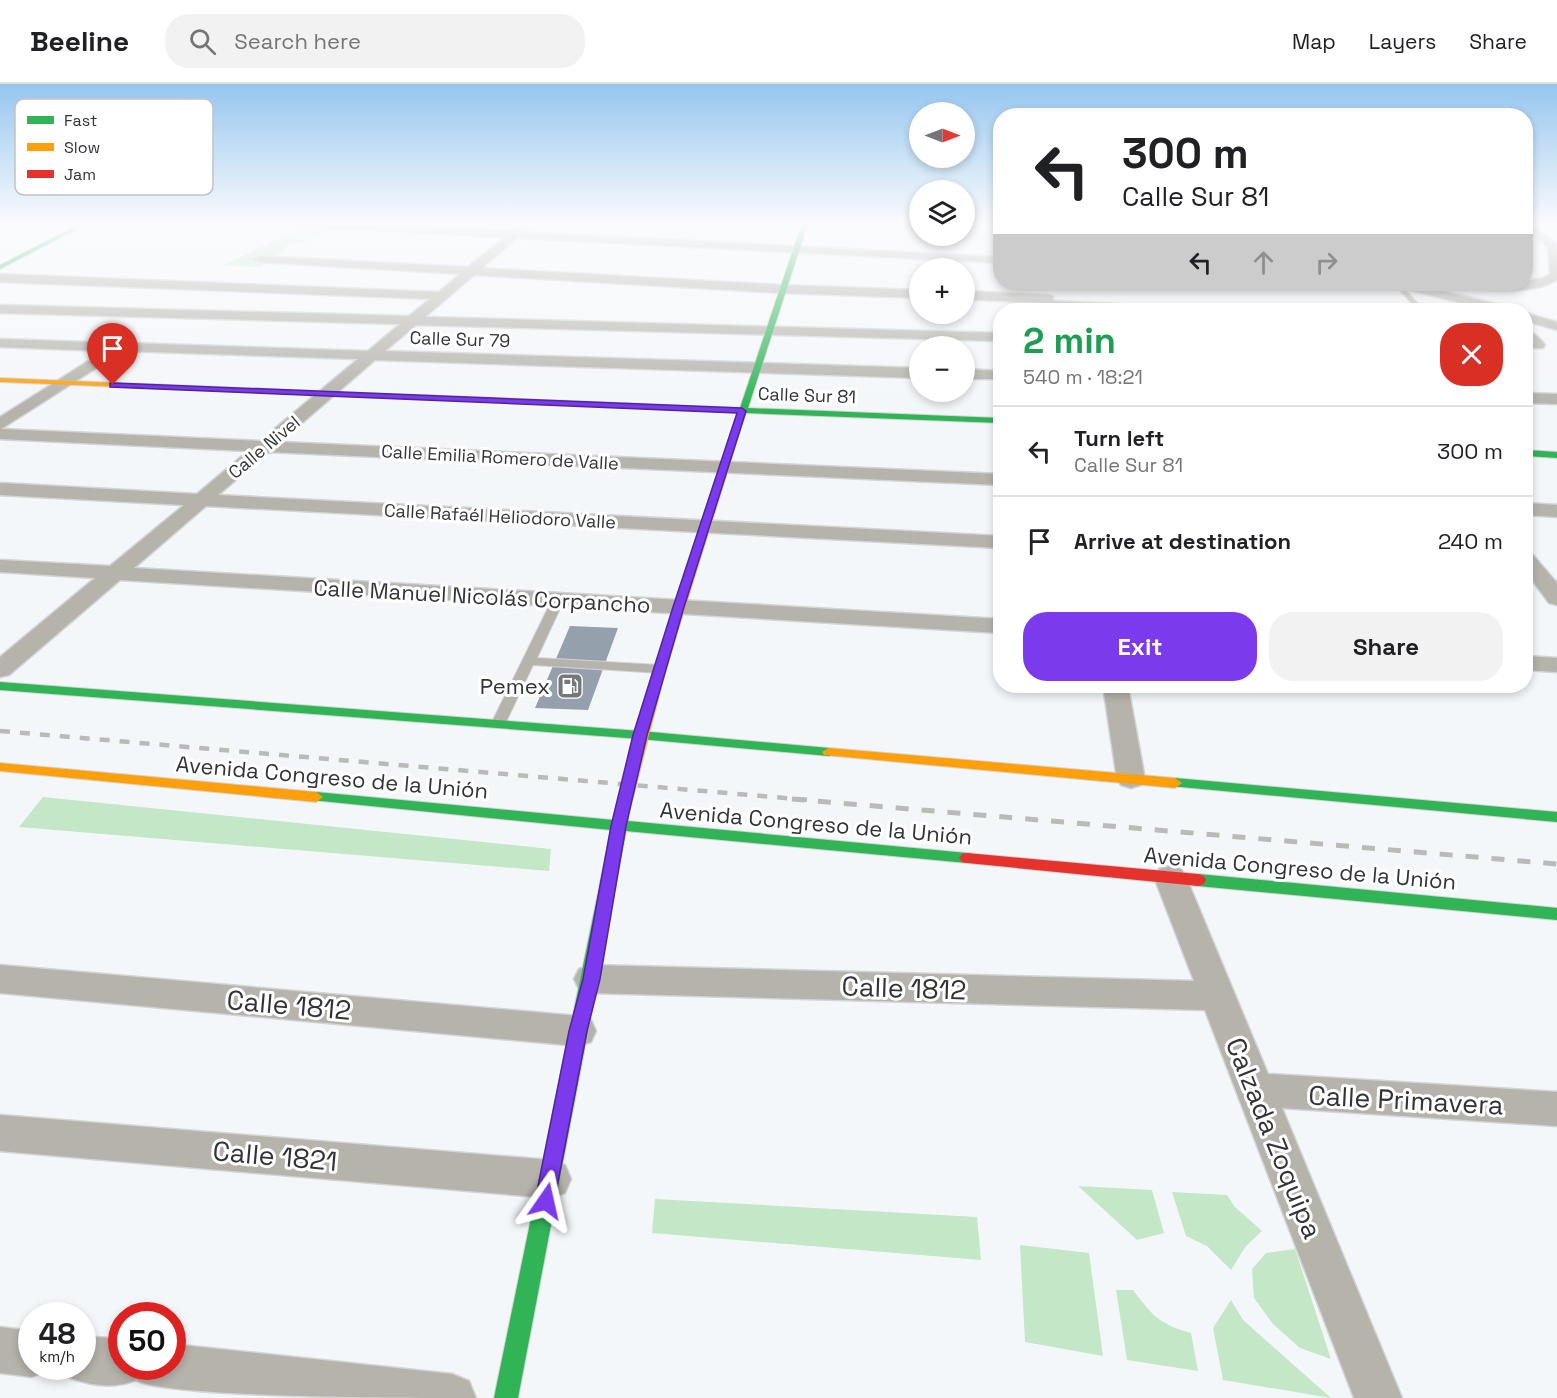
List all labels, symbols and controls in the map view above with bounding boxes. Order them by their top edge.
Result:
search box [165,14,585,68]
text: Beeline [30,23,129,59]
icon: search [186,25,219,58]
text: Search here [234,27,361,55]
text: Map [1292,28,1336,55]
text: Layers [1369,28,1436,55]
text: Share [1469,28,1527,55]
legend [15,99,213,195]
north arrow [909,102,975,168]
map controls [909,102,975,402]
text: Fast [64,110,97,131]
text: 300 m [1122,127,1249,180]
icon: left [1023,132,1101,210]
text: Slow [64,137,100,158]
text: Jam [64,164,96,185]
text: Calle Sur 81 [1122,179,1269,214]
button: layers [909,180,975,246]
icon: left [1184,246,1217,279]
icon: ahead [1247,246,1280,279]
icon: right [1310,246,1343,279]
button: + [909,258,975,324]
text: 2 min [1023,318,1116,364]
pin [87,323,138,385]
button: close [1440,323,1503,386]
street label: Calle Sur 79 [409,326,511,352]
icon: arrive [96,332,129,365]
button: − [909,336,975,402]
text: 540 m · 18:21 [1023,364,1143,390]
street label: Calle Sur 81 [758,382,856,408]
street label: Calle Nivel [223,410,305,484]
text: Turn left [1074,424,1164,452]
icon: left [1023,435,1056,468]
text: 300 m [1437,437,1503,465]
street label: Calle Emilia Romero de Valle [381,439,619,475]
text: Calle Sur 81 [1074,452,1183,478]
street label: Calle Rafaél Heliodoro Valle [383,498,617,534]
icon: arrive [1023,525,1056,558]
text: Arrive at destination [1074,527,1291,555]
text: 240 m [1438,527,1503,555]
street label: Calle Manuel Nicolás Corpancho [313,573,651,619]
button: Exit [1023,612,1257,681]
button: Share [1269,612,1503,681]
fuel station icon: Pemex [555,671,585,701]
place label: Pemex [480,672,550,700]
street label: Avenida Congreso de la Unión [175,749,489,805]
street label: Avenida Congreso de la Unión [659,795,973,851]
street label: Avenida Congreso de la Unión [1143,840,1457,896]
street label: Calle 1812 [841,968,967,1008]
street label: Calle 1812 [225,982,353,1028]
street label: Calzada Zoquipa [1218,1032,1330,1244]
street label: Calle Primavera [1308,1077,1504,1123]
street label: Calle 1821 [211,1133,339,1179]
position arrow [514,1169,578,1233]
speed limit sign: 50 [108,1302,186,1380]
text: 48 [38,1314,76,1353]
text: km/h [39,1347,75,1366]

